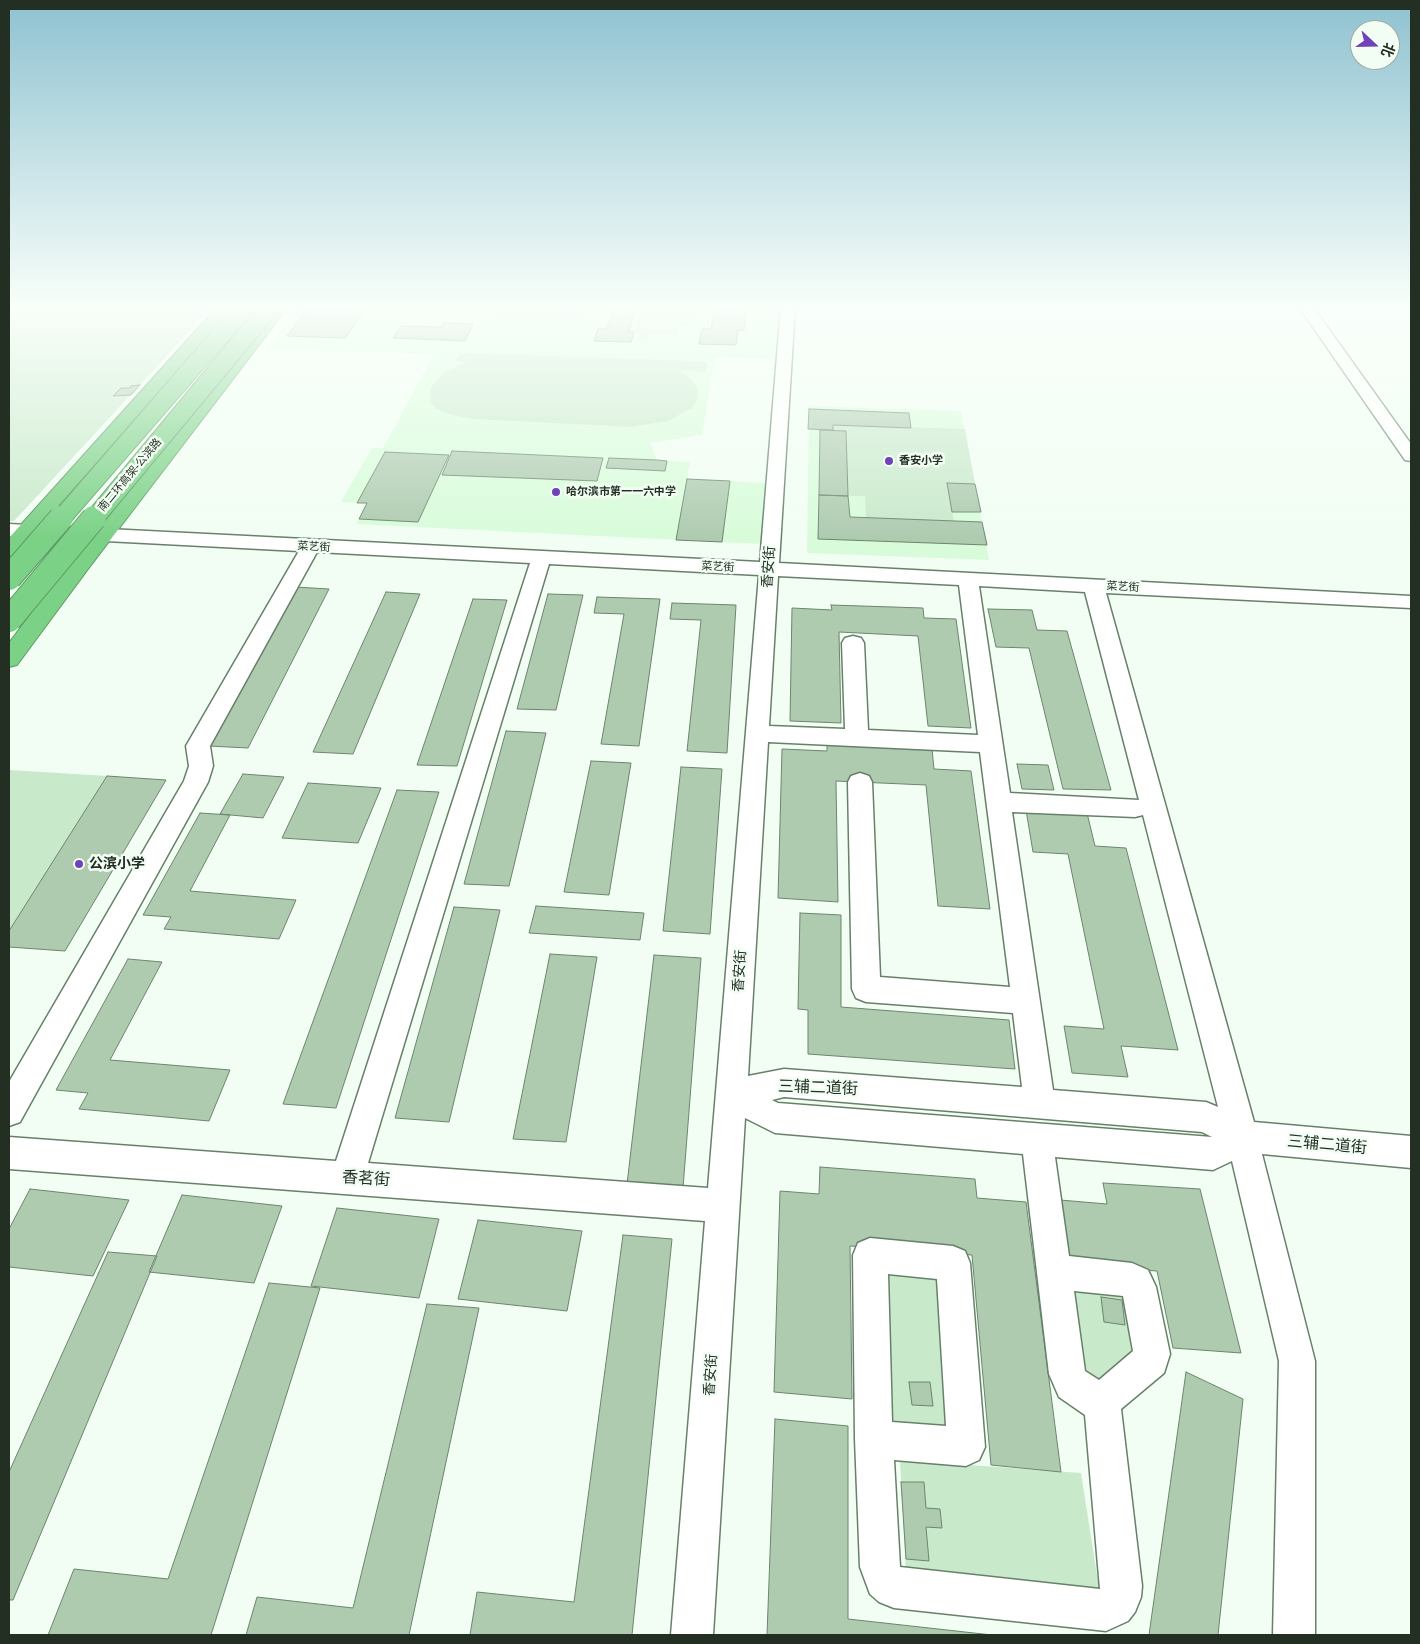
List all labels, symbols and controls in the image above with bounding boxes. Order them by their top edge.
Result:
north arrow [1350,20,1400,70]
text: 北 [1377,40,1400,60]
street label: 南二环高架-公滨路 [96,436,164,514]
place label: 香安小学 [899,454,943,468]
marker: 香安小学 [883,455,895,467]
place label: 哈尔滨市第一一六中学 [566,485,676,499]
marker: 哈尔滨市第一一六中学 [550,486,562,498]
street label: 菜艺街 [297,540,331,554]
street label: 香安街 [759,545,779,589]
street label: 菜艺街 [701,560,735,574]
street label: 菜艺街 [1106,580,1140,594]
place label: 公滨小学 [89,856,145,872]
marker: 公滨小学 [73,858,85,870]
street label: 香安街 [730,949,750,993]
street label: 三辅二道街 [778,1077,858,1099]
street label: 三辅二道街 [1286,1132,1368,1158]
street label: 香茗街 [341,1168,391,1190]
street label: 香安街 [701,1353,721,1397]

